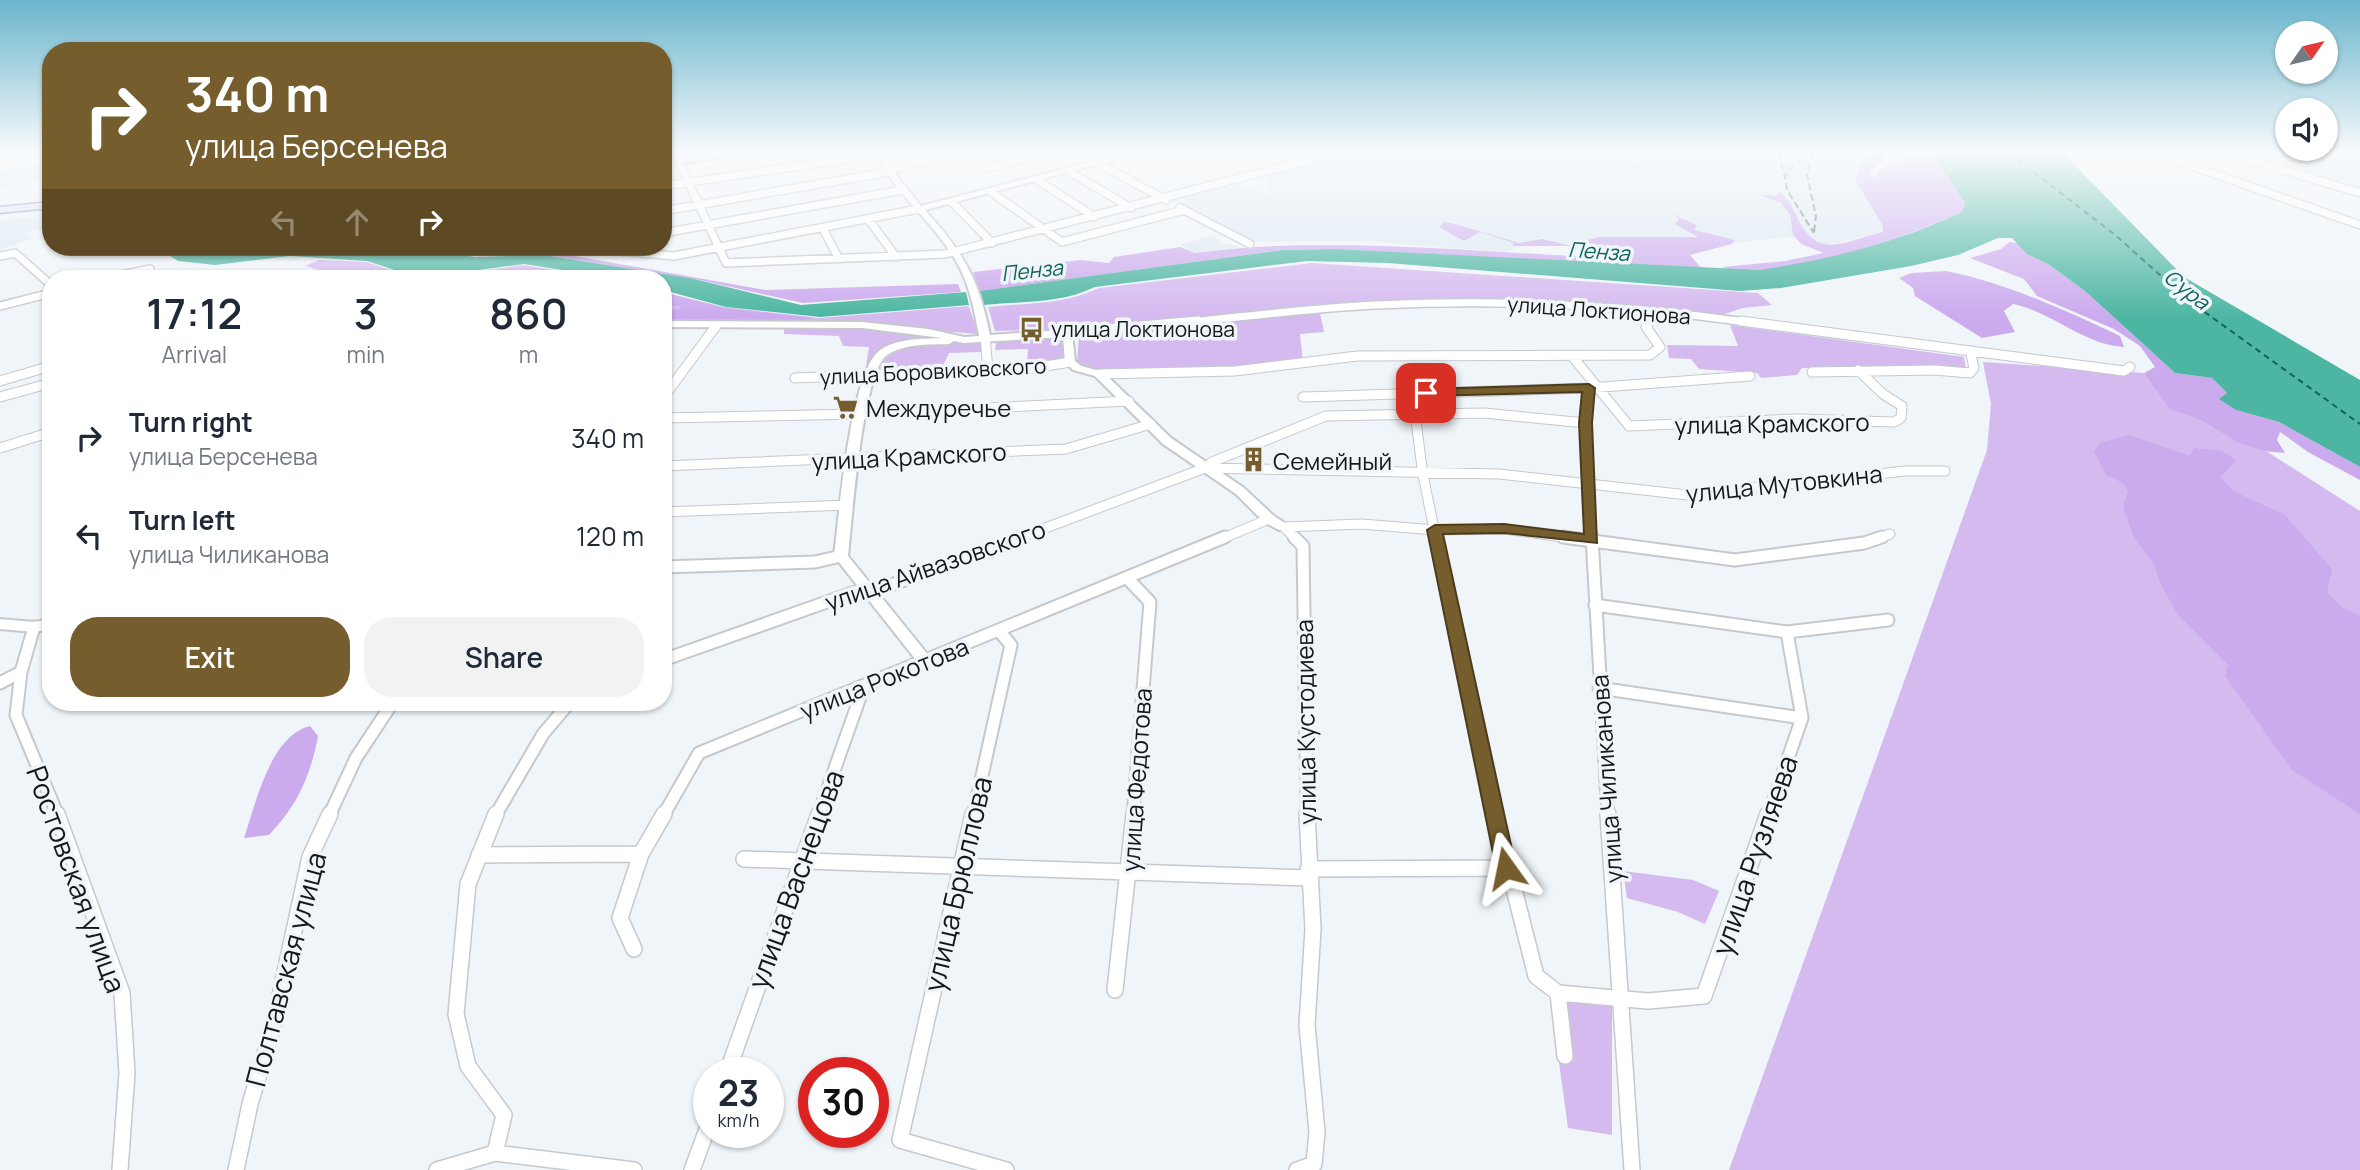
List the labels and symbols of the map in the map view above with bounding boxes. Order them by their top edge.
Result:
north arrow [2275,21,2338,84]
water label: Пенза [1567,235,1632,267]
water label: Пенза [1000,253,1065,287]
water label: Сура [2159,263,2216,316]
street label: улица Локтионова [1506,290,1692,330]
bus stop icon: улица Локтионова [1017,315,1045,343]
place label: улица Локтионова [1051,315,1235,343]
street label: улица Боровиковского [819,351,1047,391]
pin [1396,363,1456,423]
place label: Междуречье [866,391,1011,424]
supermarket icon: Междуречье [832,393,860,421]
street label: улица Крамского [1674,405,1870,441]
street label: улица Крамского [811,434,1007,478]
place label: Семейный [1273,444,1392,477]
building icon: Семейный [1239,446,1267,474]
street label: улица Мутовкина [1684,456,1884,510]
street label: улица Айвазовского [820,512,1050,618]
street label: улица Кустодиева [1287,619,1323,825]
street label: улица Рокотова [795,629,973,727]
street label: улица Чиликанова [1582,674,1630,884]
street label: улица Федотова [1113,687,1159,873]
street label: улица Рузляева [1702,750,1806,960]
street label: Ростовская улица [18,760,136,998]
street label: улица Васнецова [738,764,852,994]
street label: улица Брюллова [914,773,1000,995]
position arrow [1469,831,1543,905]
street label: Полтавская улица [235,848,335,1090]
speed limit sign: 30 [798,1057,889,1148]

